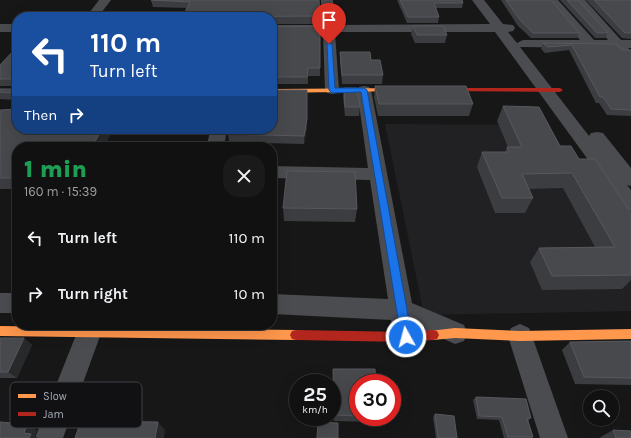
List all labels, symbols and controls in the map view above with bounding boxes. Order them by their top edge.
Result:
pin [312,3,346,44]
icon: arrive [318,9,340,31]
text: 110 m [90,26,161,59]
icon: left [24,28,76,80]
text: Turn left [90,60,158,82]
icon: right [65,104,87,126]
text: Then [24,106,57,124]
text: 1 min [24,155,87,183]
button: close [223,155,265,197]
text: 160 m · 15:39 [24,184,97,199]
icon: left [24,227,46,249]
text: Turn left [58,229,117,247]
text: 110 m [229,229,265,247]
icon: right [24,283,46,305]
text: Turn right [58,285,128,303]
text: 10 m [234,285,265,303]
position arrow [385,316,427,358]
speed limit sign: 30 [349,374,401,426]
legend [10,382,142,428]
text: 25 [303,383,327,406]
text: Slow [43,390,67,403]
map controls [583,390,619,426]
button: search [583,390,619,426]
text: km/h [302,404,328,416]
text: Jam [43,408,64,421]

